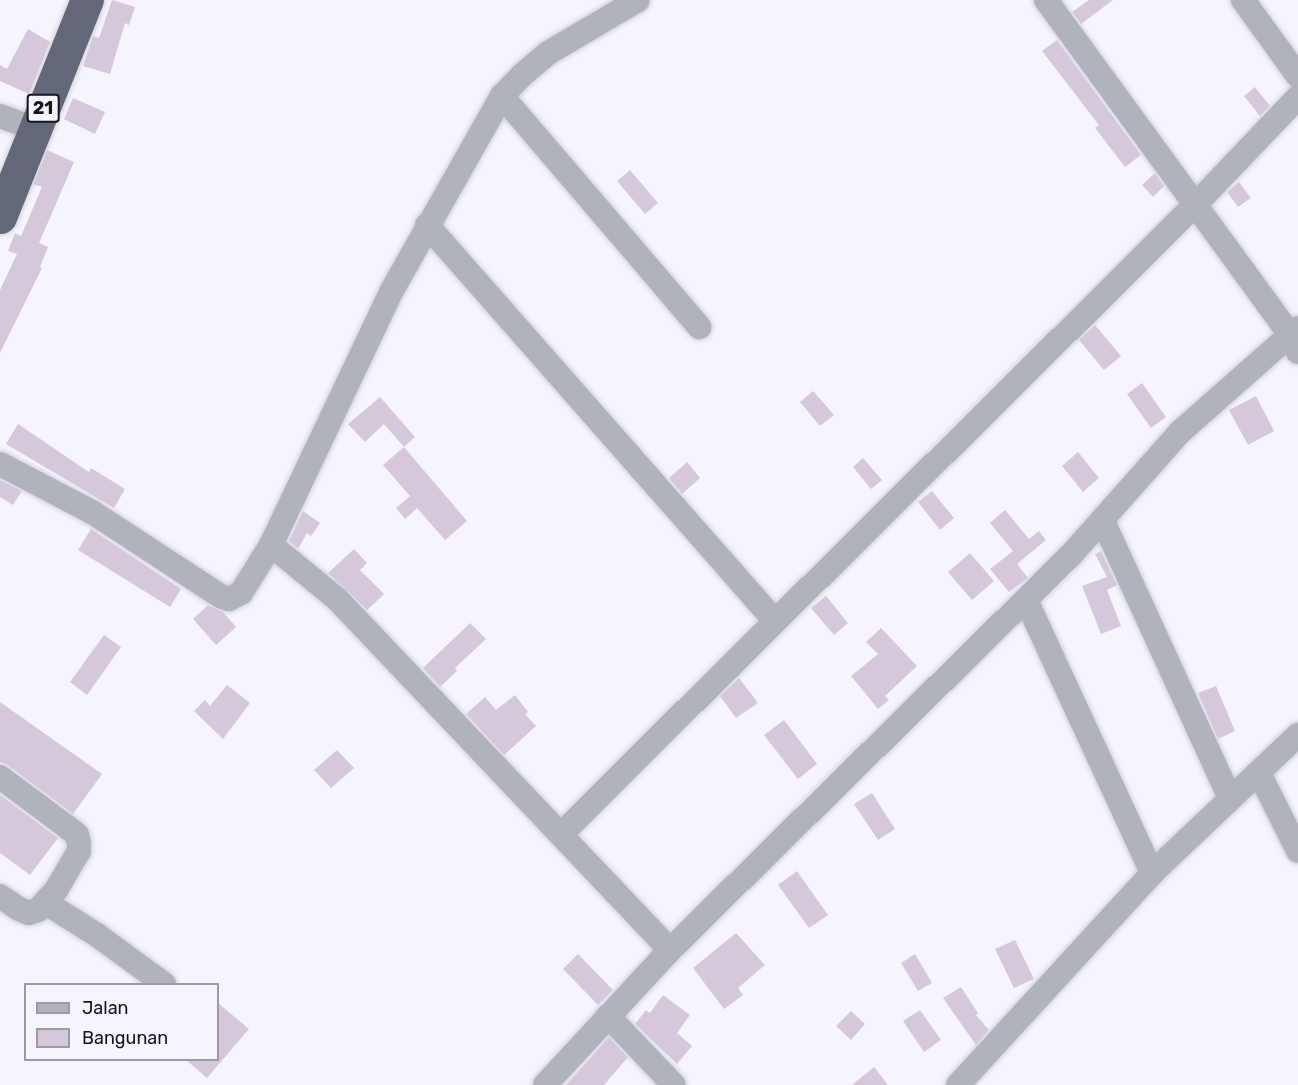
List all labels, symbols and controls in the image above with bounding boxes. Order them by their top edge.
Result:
road number: 21 [26,93,60,123]
legend [24,983,219,1061]
text: Jalan [82,997,129,1019]
text: Bangunan [82,1027,168,1049]

